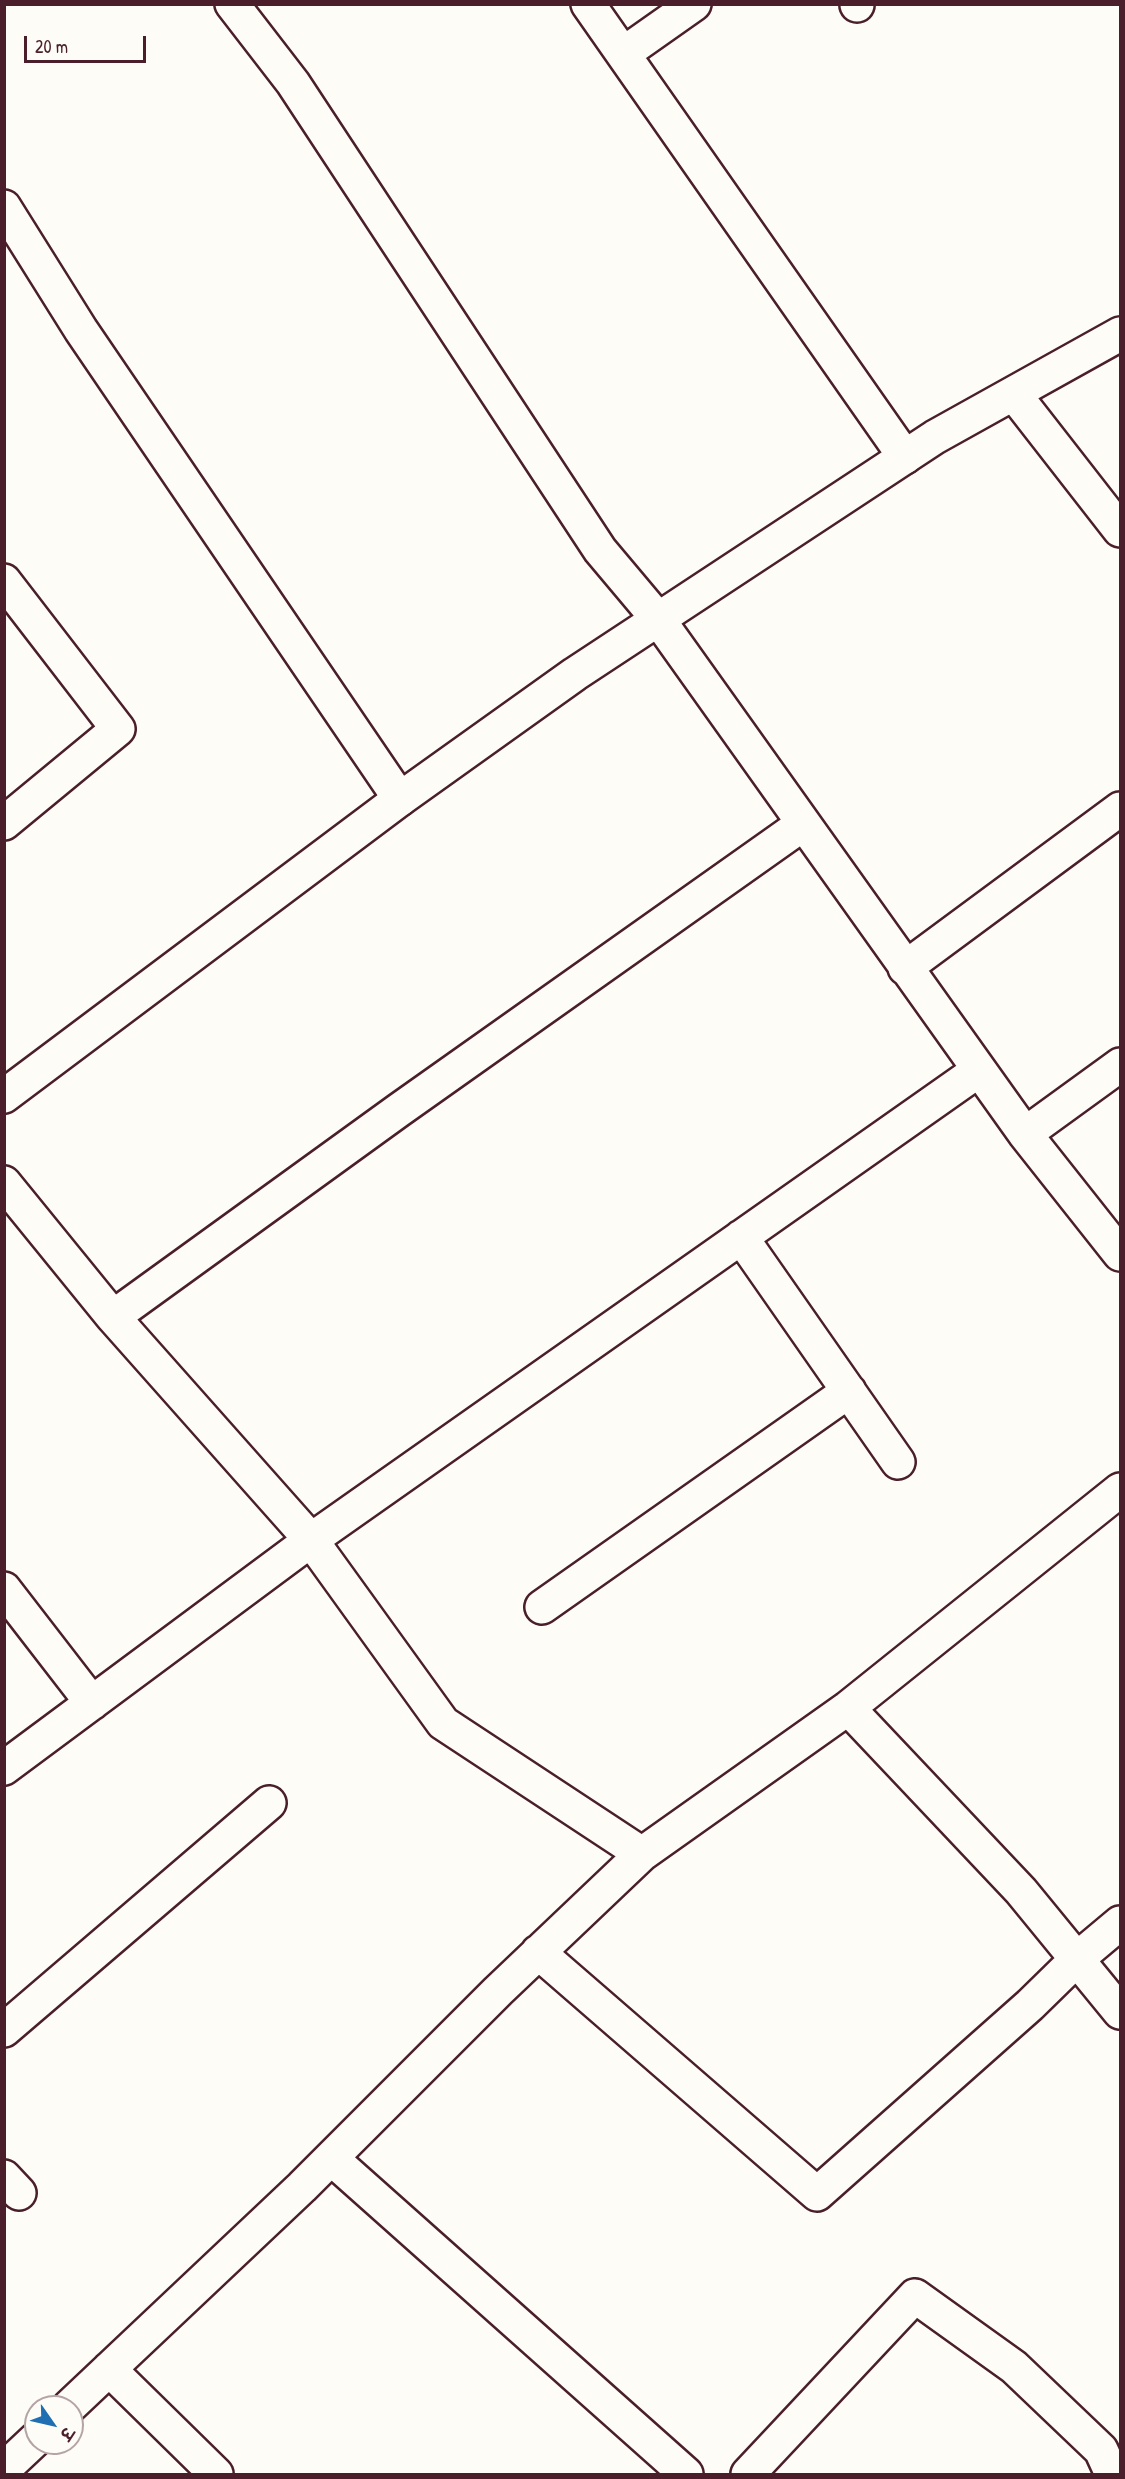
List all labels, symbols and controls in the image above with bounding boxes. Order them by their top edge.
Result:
scale bar [27,24,148,62]
text: 20 m [35,34,68,59]
north arrow [24,2395,84,2455]
text: उ [55,2423,79,2445]

